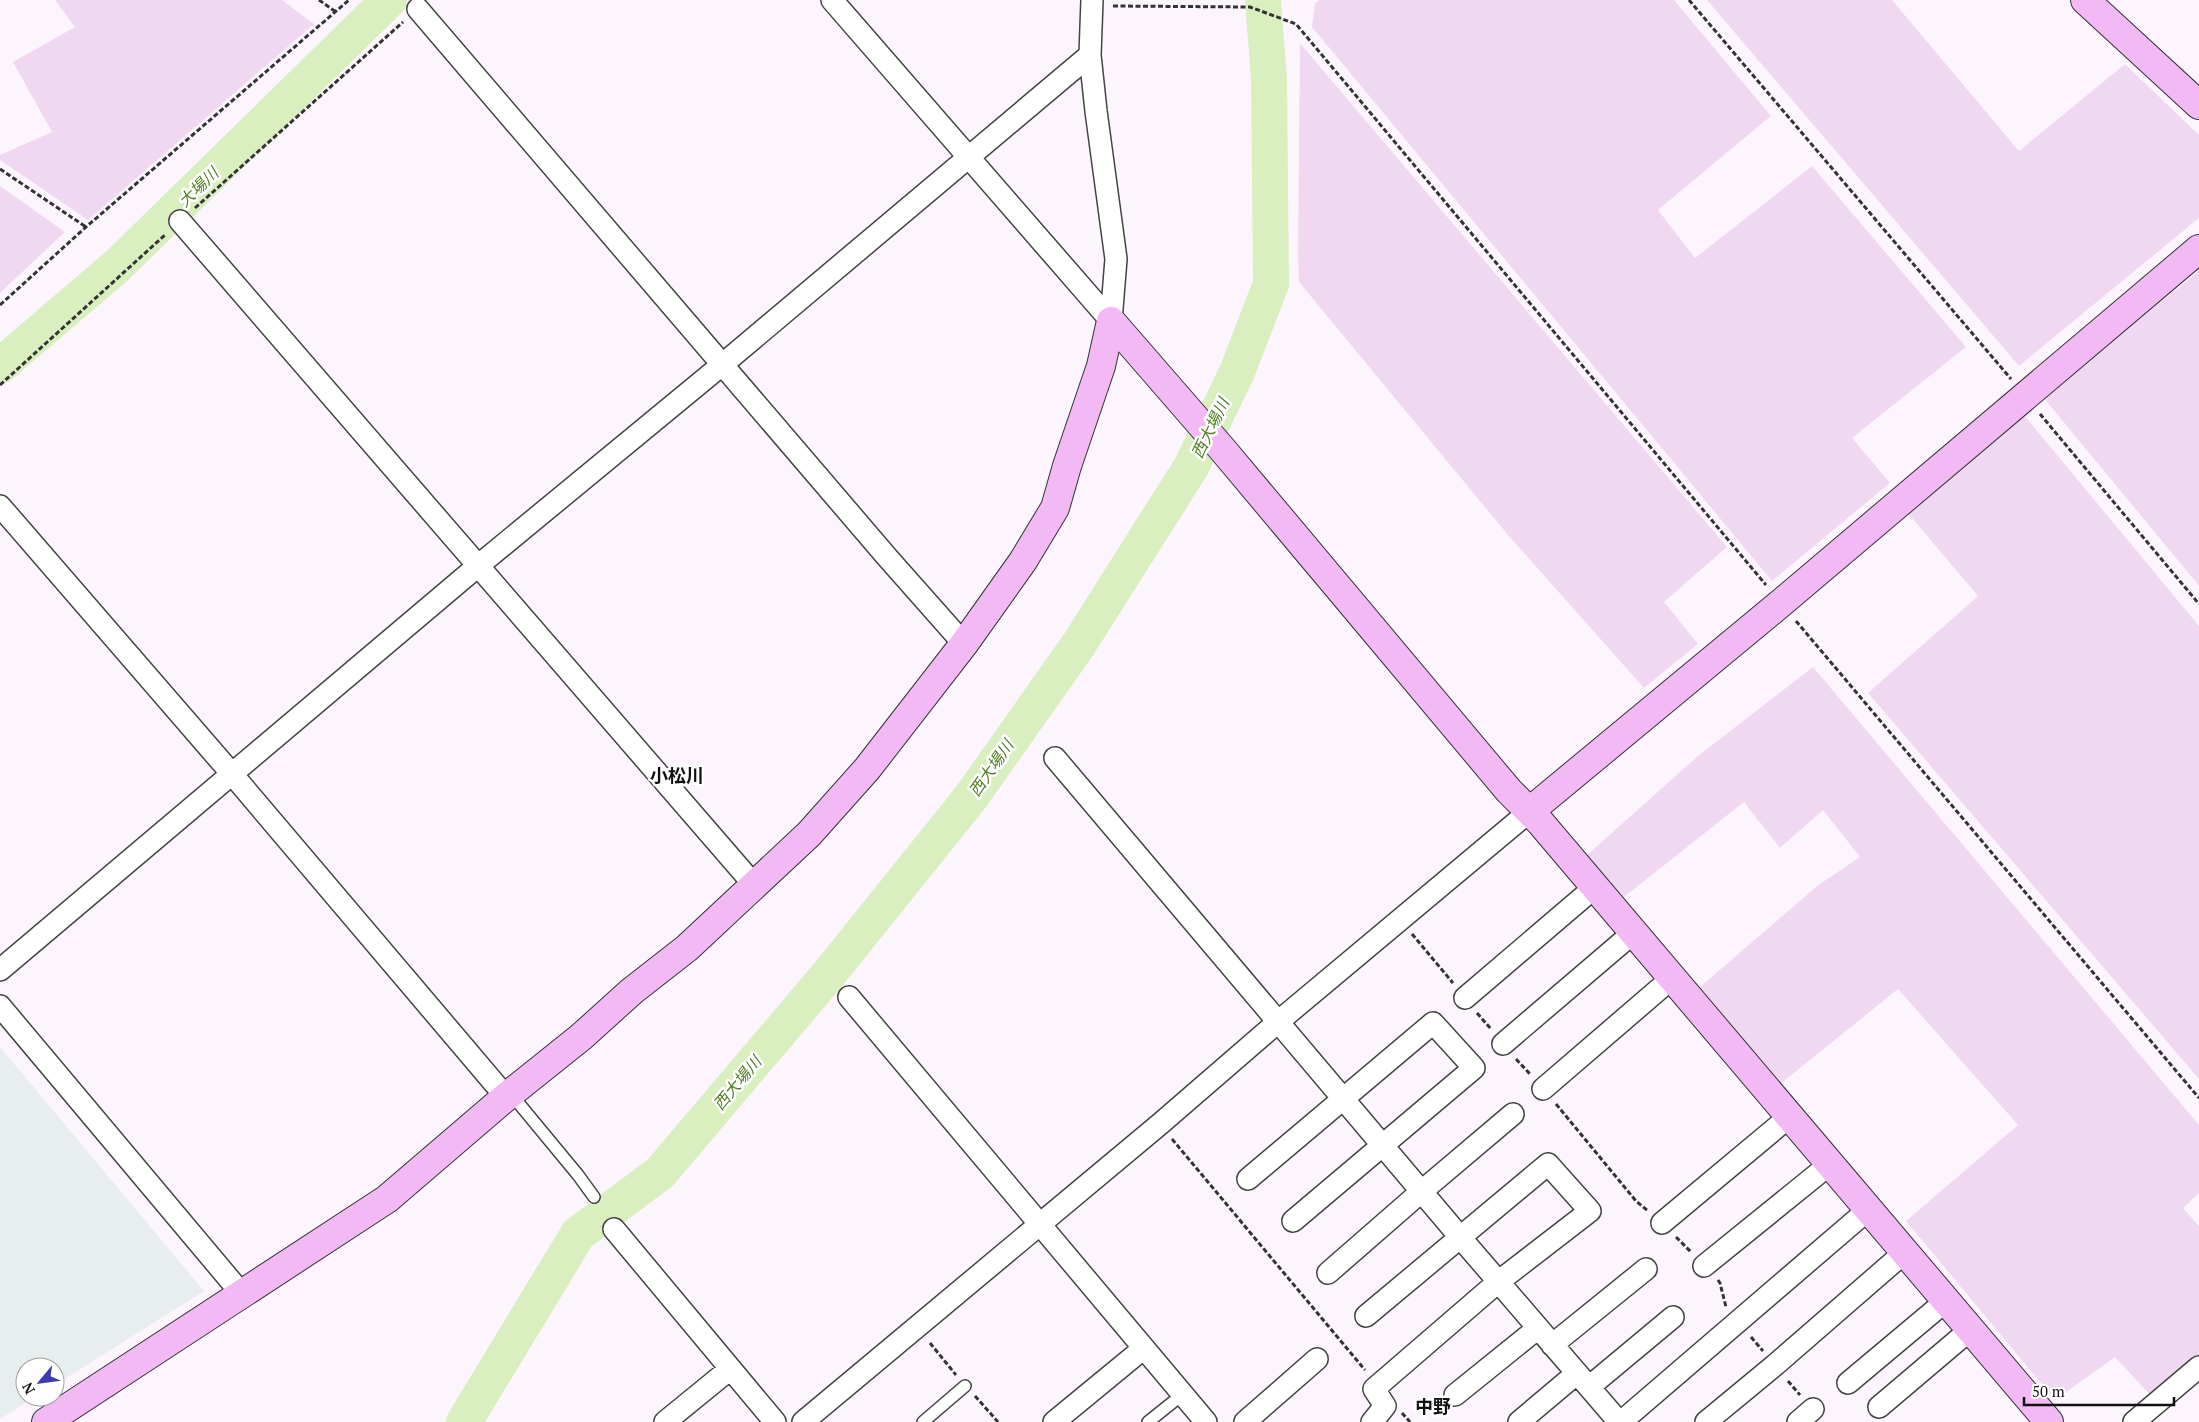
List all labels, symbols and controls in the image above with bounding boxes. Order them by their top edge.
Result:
water label: 大場川 [173,161,224,212]
water label: 西大場川 [1186,393,1235,462]
water label: 西大場川 [964,734,1020,801]
district label: 小松川 [650,763,704,787]
water label: 西大場川 [708,1050,767,1115]
north arrow [15,1357,65,1407]
scale bar [2024,1374,2174,1406]
text: N [17,1379,39,1398]
text: 50 m [2032,1381,2065,1401]
district label: 中野 [1415,1394,1451,1418]

